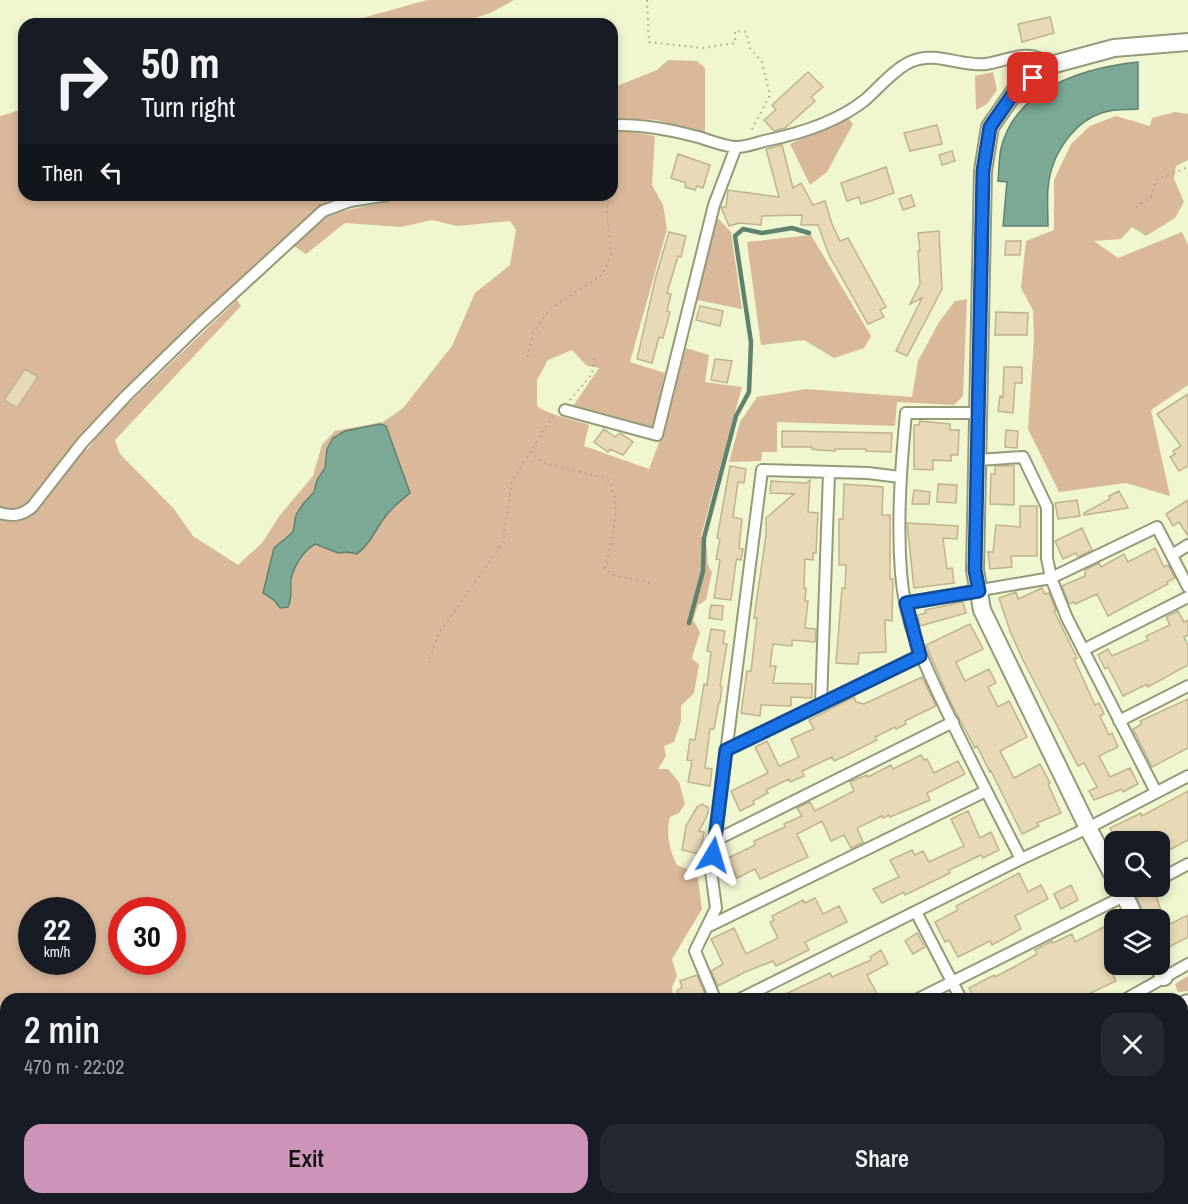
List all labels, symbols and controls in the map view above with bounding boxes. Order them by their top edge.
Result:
text: 50 m [141,35,220,91]
icon: right [42,42,120,120]
pin [1007,52,1058,103]
icon: arrive [1016,61,1049,94]
text: Turn right [141,89,235,125]
icon: left [95,156,128,189]
text: Then [42,158,83,188]
position arrow [681,823,745,887]
map controls [1104,831,1170,975]
button: search [1104,831,1170,897]
speed limit sign: 30 [108,897,186,975]
text: 22 [43,909,71,949]
button: layers [1104,909,1170,975]
text: km/h [44,941,70,962]
text: 2 min [24,1006,100,1054]
button: close [1101,1013,1164,1076]
text: 470 m · 22:02 [24,1053,124,1080]
button: Exit [24,1124,588,1193]
button: Share [600,1124,1164,1193]

